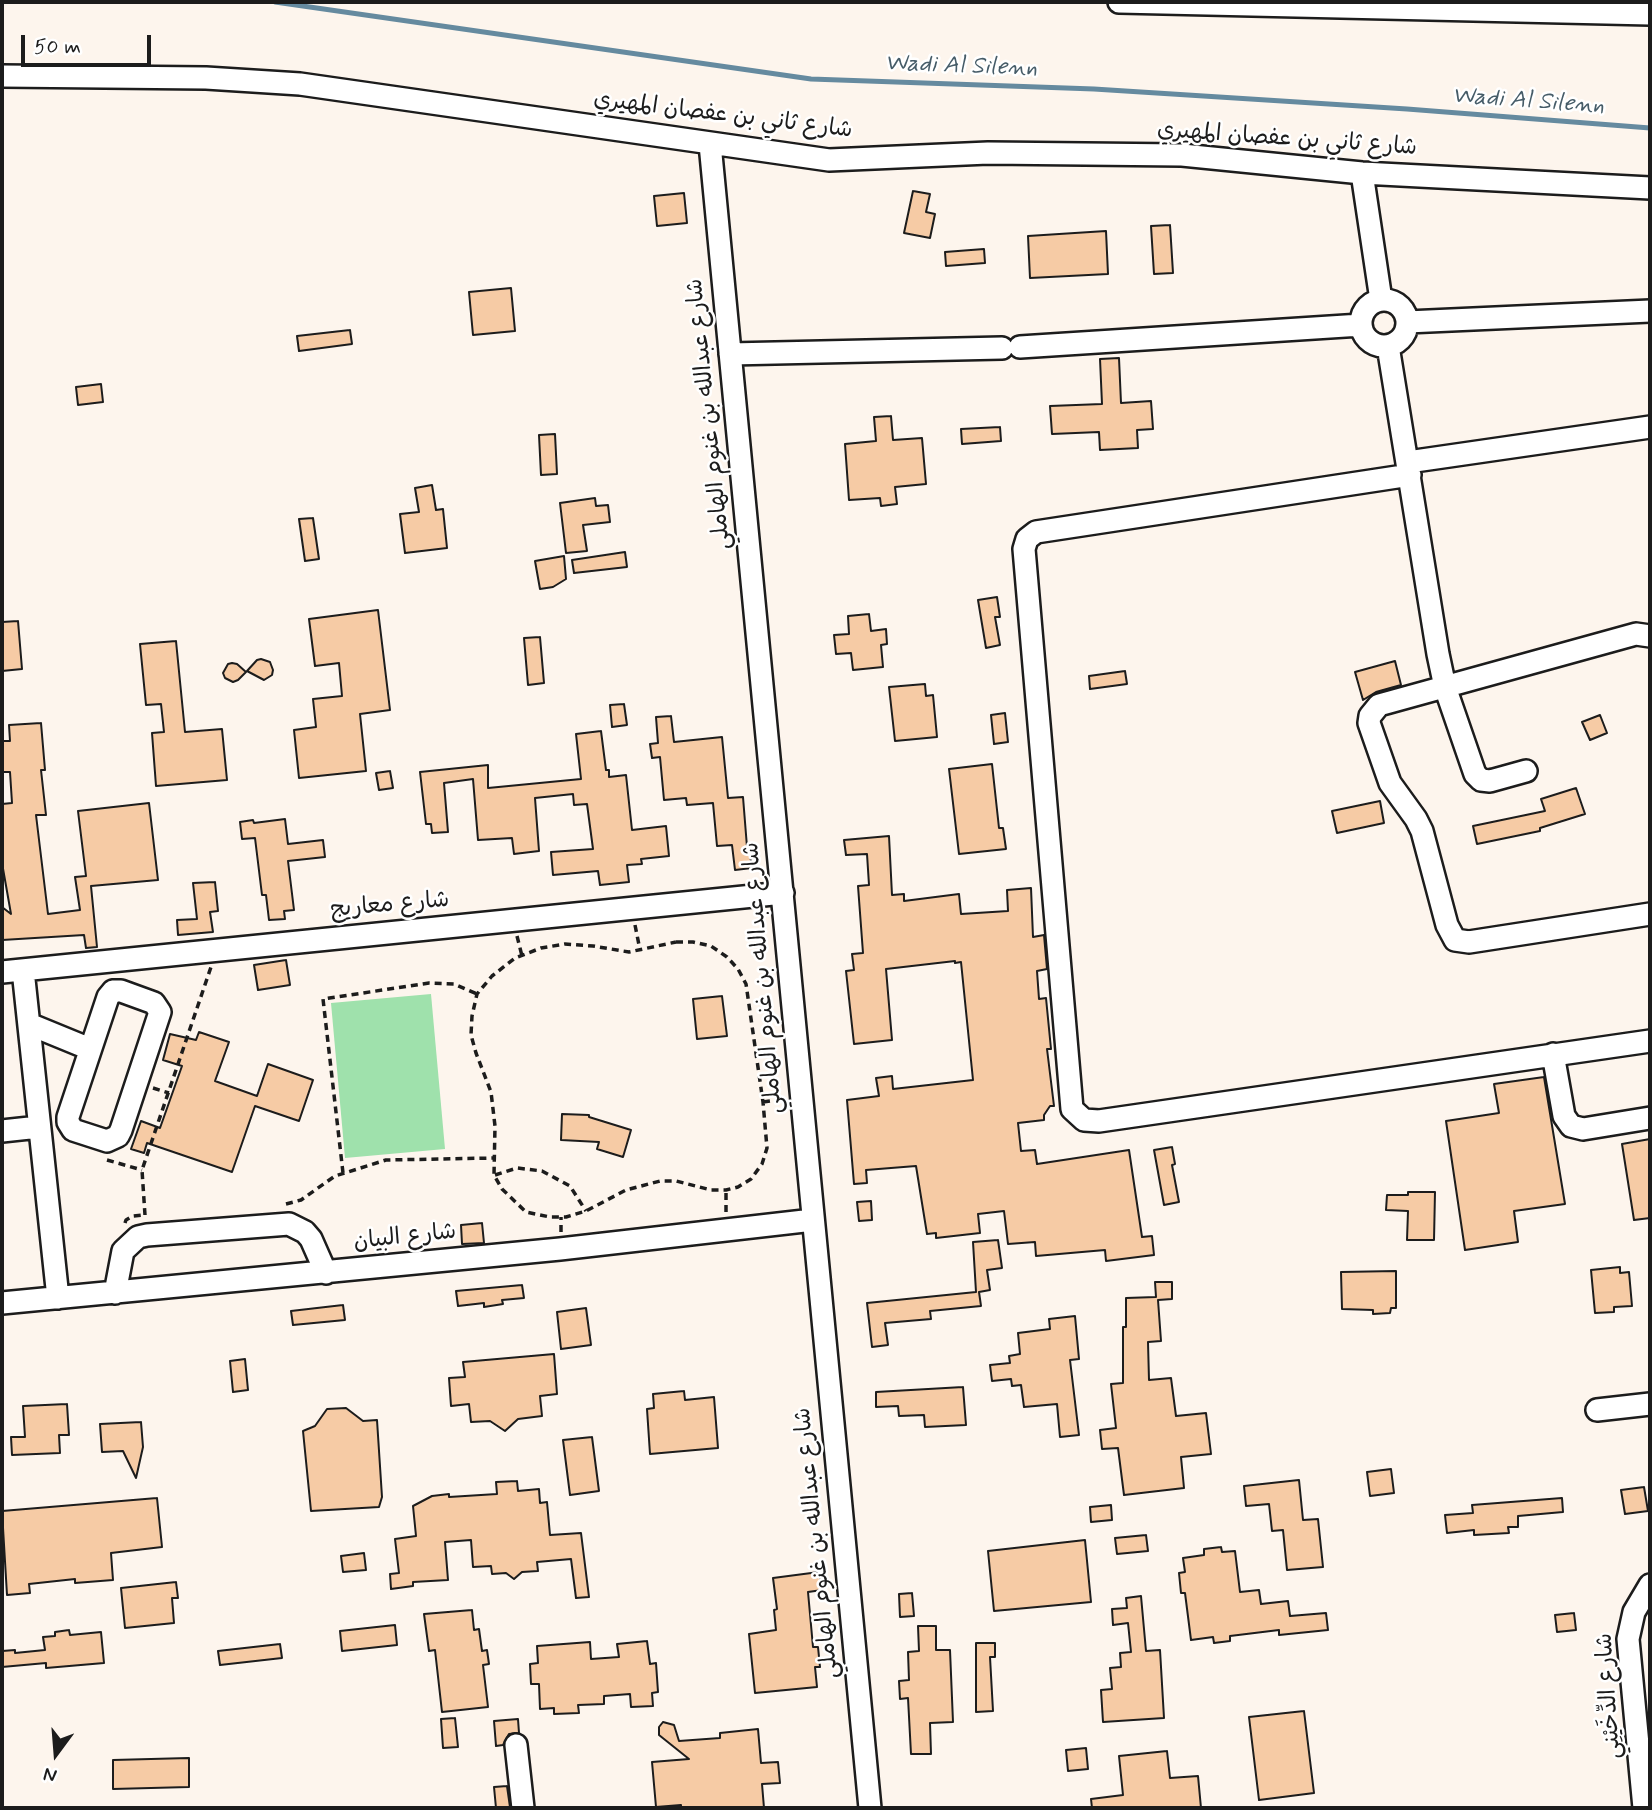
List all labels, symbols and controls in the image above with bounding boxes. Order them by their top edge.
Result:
scale bar [24,21,154,65]
text: 50 m [34,33,81,61]
water label: Wadi Al Silenn [884,50,1038,84]
water label: Wadi Al Silenn [1451,82,1605,122]
street label: شارع ثاني بن عفصان المهيري [592,86,854,146]
street label: شارع ثاني بن عفصان المهيري [1156,117,1418,163]
street label: شارع عبدالله بن غنوم الهاملي [682,277,738,551]
street label: شارع عبدالله بن غنوم الهاملي [738,841,790,1115]
street label: شارع معاريج [329,887,451,925]
street label: شارع البيان [352,1219,458,1257]
street label: شارع عبدالله بن غنوم الهاملي [790,1406,846,1680]
street label: شارع الدِّخَيْنِي [1592,1632,1628,1760]
north arrow [21,1719,91,1789]
text: N [41,1761,60,1788]

